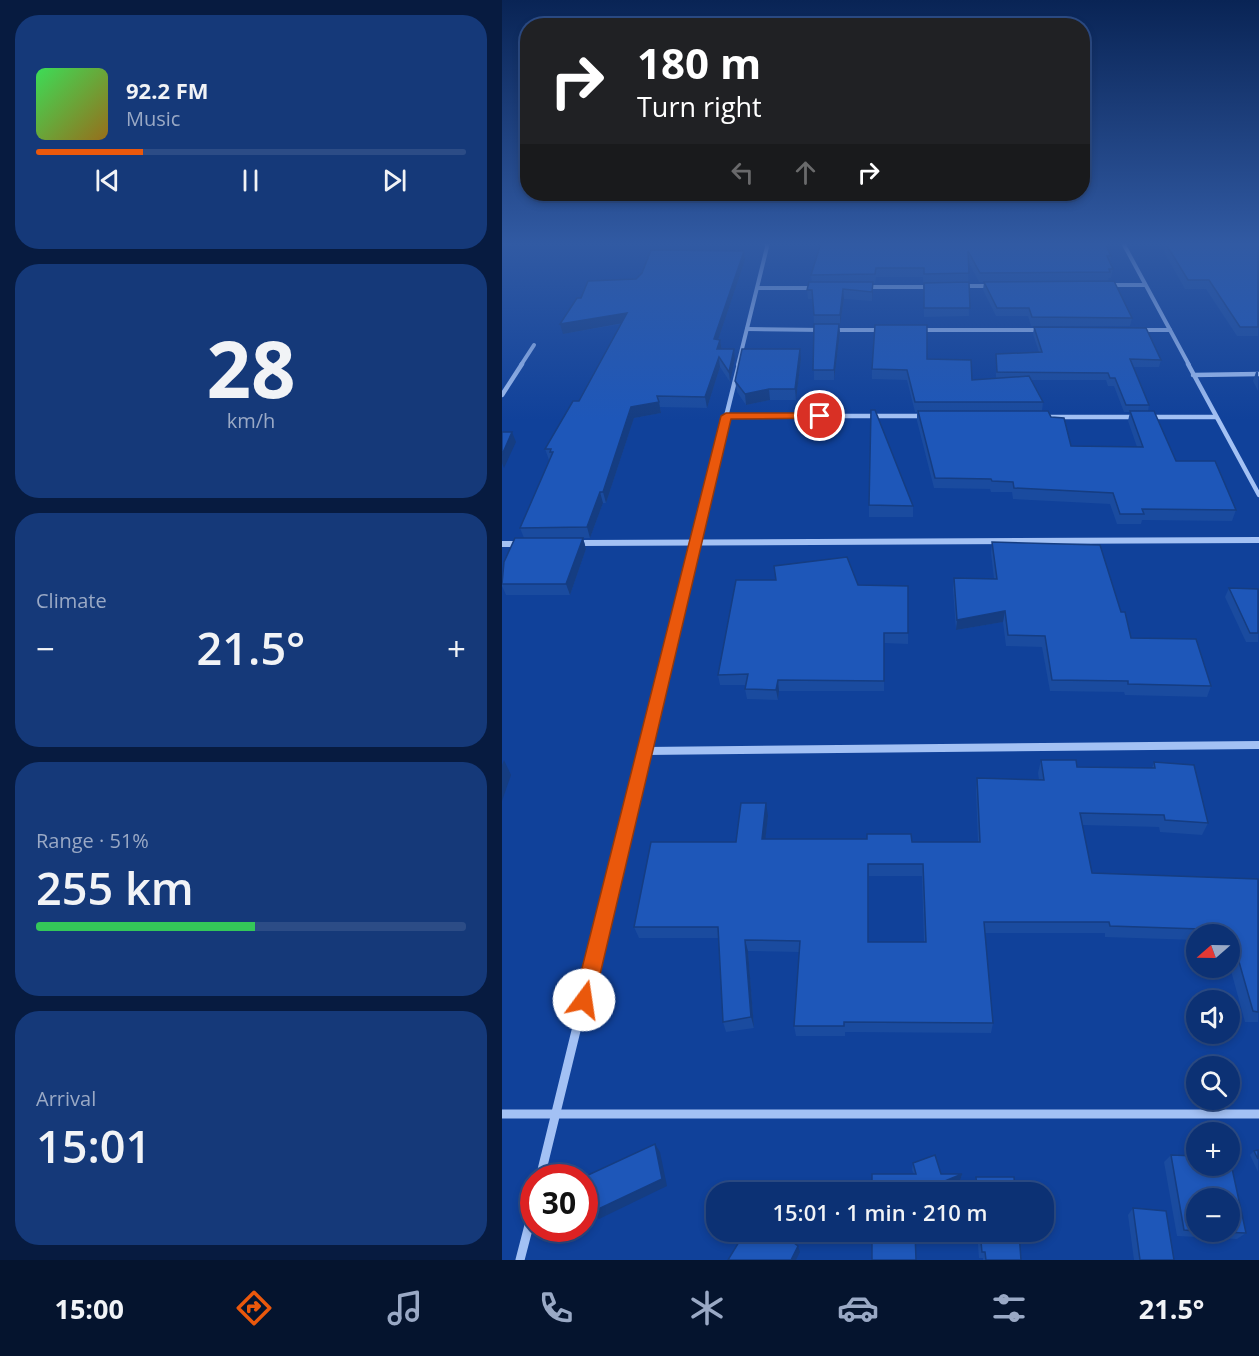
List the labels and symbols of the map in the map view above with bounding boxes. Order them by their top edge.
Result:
pin [794,390,845,441]
north arrow [1186,924,1240,978]
position arrow [552,968,616,1032]
speed limit sign: 30 [520,1164,598,1242]

